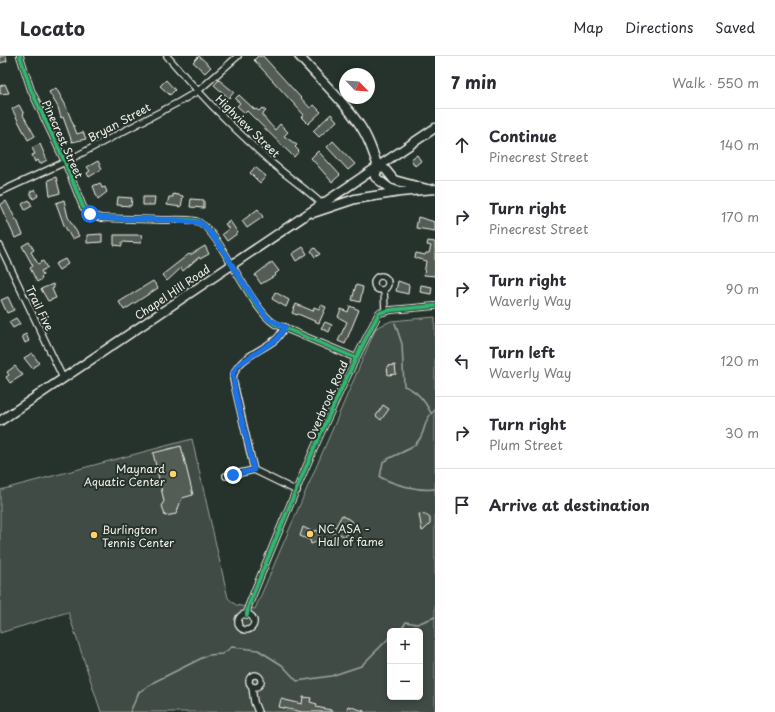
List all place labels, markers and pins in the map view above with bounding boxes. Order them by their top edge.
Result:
place label: Maynard Aquatic Center [84,460,166,490]
marker: Maynard Aquatic Center [168,469,178,479]
place label: NC ASA - Hall of fame [318,520,384,550]
place label: Burlington Tennis Center [102,521,175,551]
marker: NC ASA - Hall of fame [305,529,315,539]
marker: Burlington Tennis Center [89,530,99,540]

